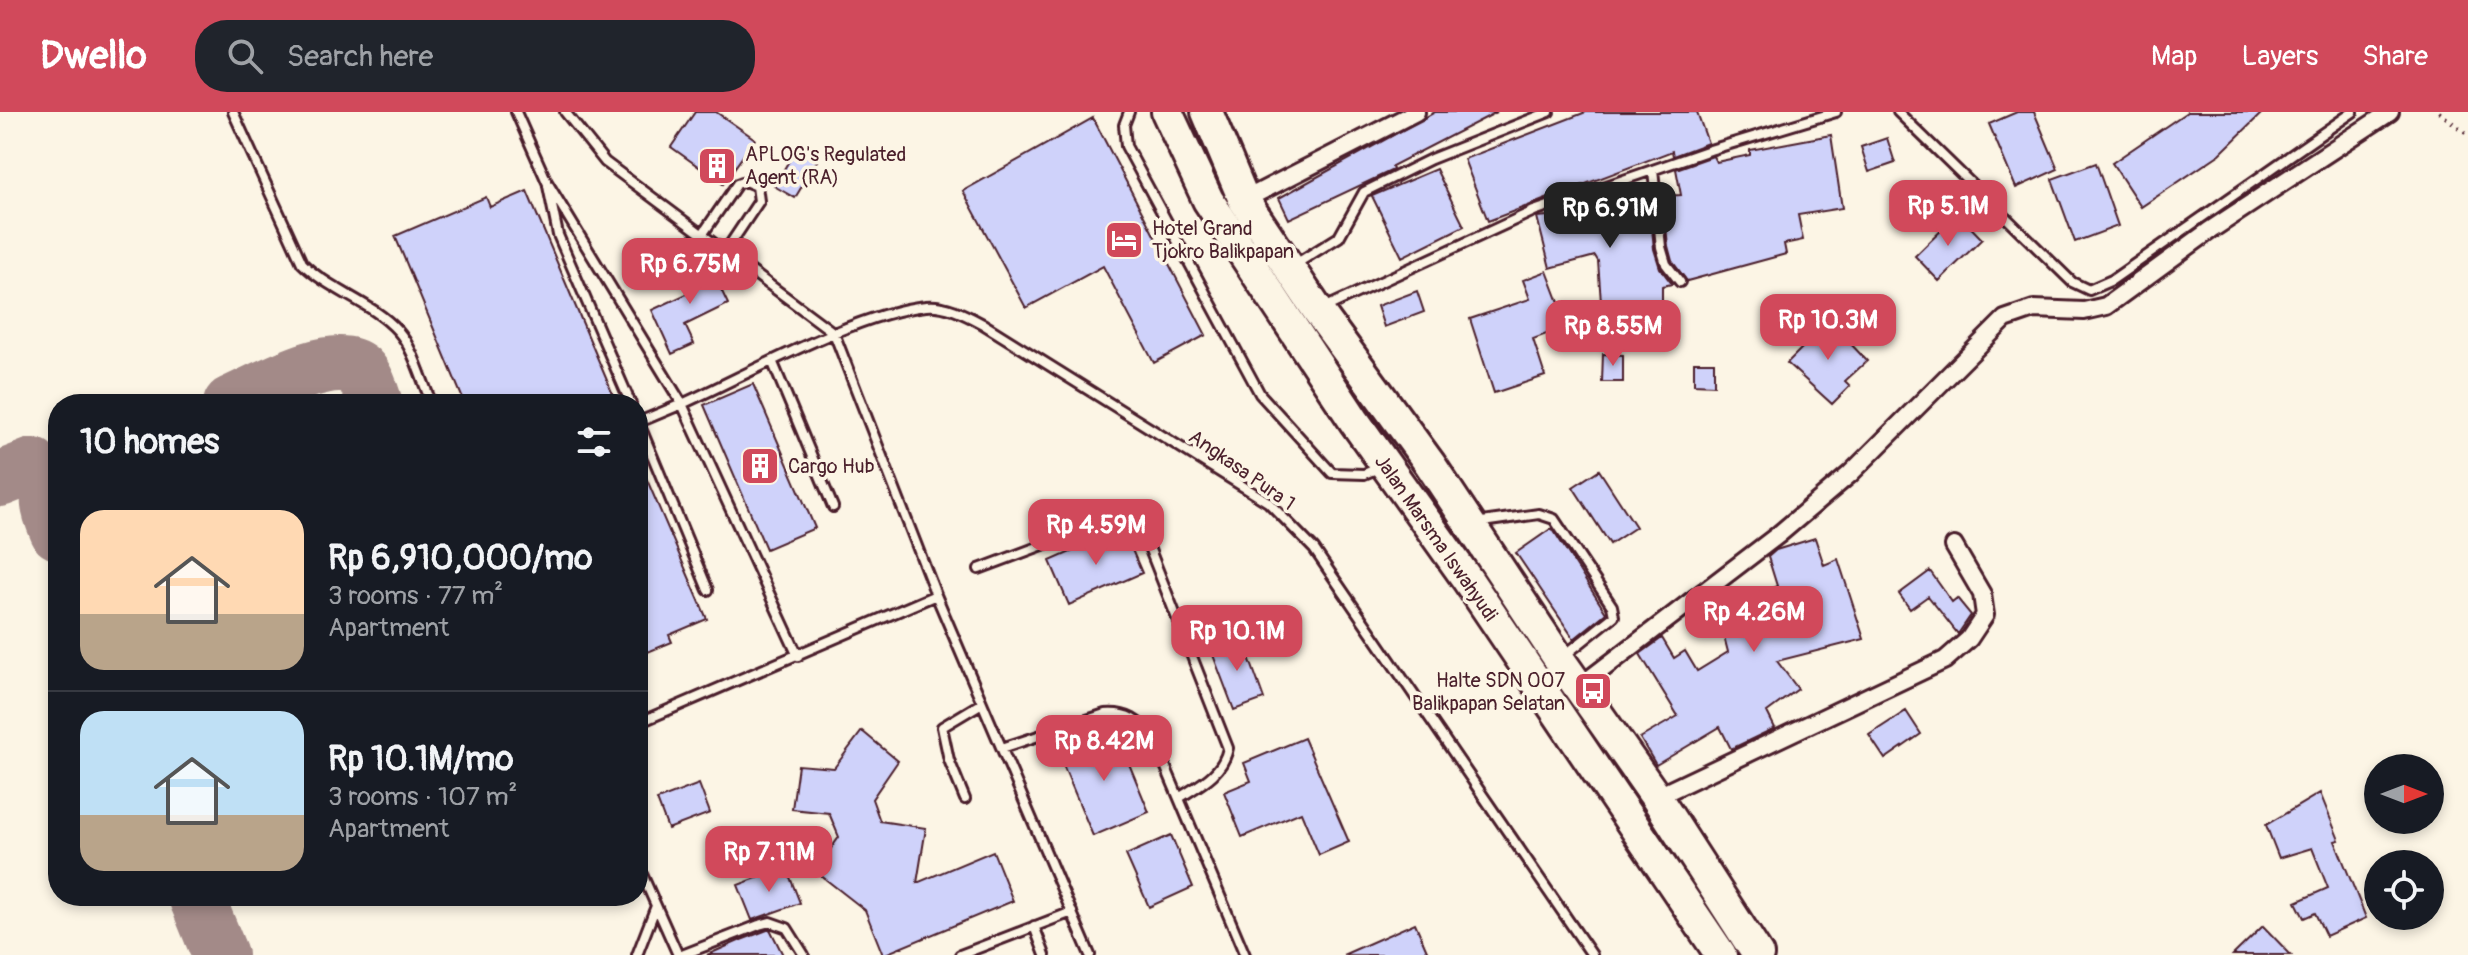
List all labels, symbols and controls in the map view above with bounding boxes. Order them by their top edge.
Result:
search box [195,20,755,92]
text: Dwello [40,32,147,80]
icon: search [223,34,267,78]
text: Search here [287,38,433,75]
text: Map [2151,39,2197,74]
text: Layers [2241,39,2318,74]
text: Share [2362,39,2428,74]
place label: APLOG's Regulated Agent (RA) [745,142,906,190]
building icon: APLOG's Regulated Agent (RA) [696,145,738,187]
pin: Rp 5.1M [1874,180,2022,248]
pin: Rp 6.91M [1527,182,1693,250]
text: Rp 5.1M [1907,190,1989,222]
text: Rp 6.91M [1562,192,1658,224]
place label: Hotel Grand Tjokro Balikpapan [1152,216,1294,264]
hotel icon: Hotel Grand Tjokro Balikpapan [1103,219,1145,261]
pin: Rp 6.75M [607,238,773,306]
text: Rp 6.75M [640,248,740,280]
pin: Rp 10.3M [1745,294,1911,362]
pin: Rp 8.55M [1530,300,1696,368]
text: Rp 10.3M [1778,304,1878,336]
text: Rp 8.55M [1564,310,1662,342]
icon: filters [572,420,616,464]
text: 10 homes [80,421,219,464]
street label: Angkasa Pura 1 [1184,424,1300,516]
building icon: Cargo Hub [739,445,781,487]
street label: Jalan Marsma Iswahyudi [1369,450,1503,626]
place label: Cargo Hub [788,454,874,479]
pin: Rp 4.59M [1013,499,1179,567]
text: Rp 4.59M [1046,509,1146,541]
text: Rp 6,910,000/mo [328,537,593,580]
icon: home [144,542,240,638]
text: 3 rooms · 77 m² [328,580,503,612]
pin: Rp 4.26M [1671,586,1837,654]
text: Rp 4.26M [1703,596,1805,628]
pin: Rp 10.1M [1154,605,1320,673]
text: Apartment [328,612,449,644]
text: Rp 10.1M [1189,615,1285,647]
place label: Halte SDN 007 Balikpapan Selatan [1412,668,1565,716]
bus stop icon: Halte SDN 007 Balikpapan Selatan [1572,670,1614,712]
pin: Rp 8.42M [1021,715,1187,783]
text: Rp 8.42M [1054,725,1154,757]
text: Rp 10.1M/mo [328,738,514,781]
icon: home [144,743,240,839]
north arrow [2364,754,2444,834]
map controls [2364,754,2444,930]
text: 3 rooms · 107 m² [328,781,517,813]
text: Apartment [328,813,449,845]
pin: Rp 7.11M [686,826,852,894]
text: Rp 7.11M [723,836,815,868]
button: locate [2364,850,2444,930]

